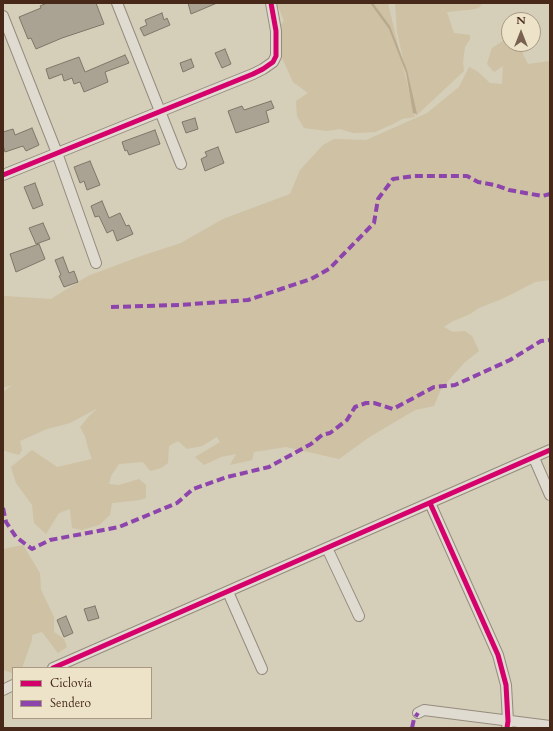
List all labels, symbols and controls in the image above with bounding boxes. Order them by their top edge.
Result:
north arrow [501,12,541,52]
text: N [516,13,526,28]
legend [12,667,152,719]
text: Ciclovía [50,675,92,691]
text: Sendero [50,695,91,711]

